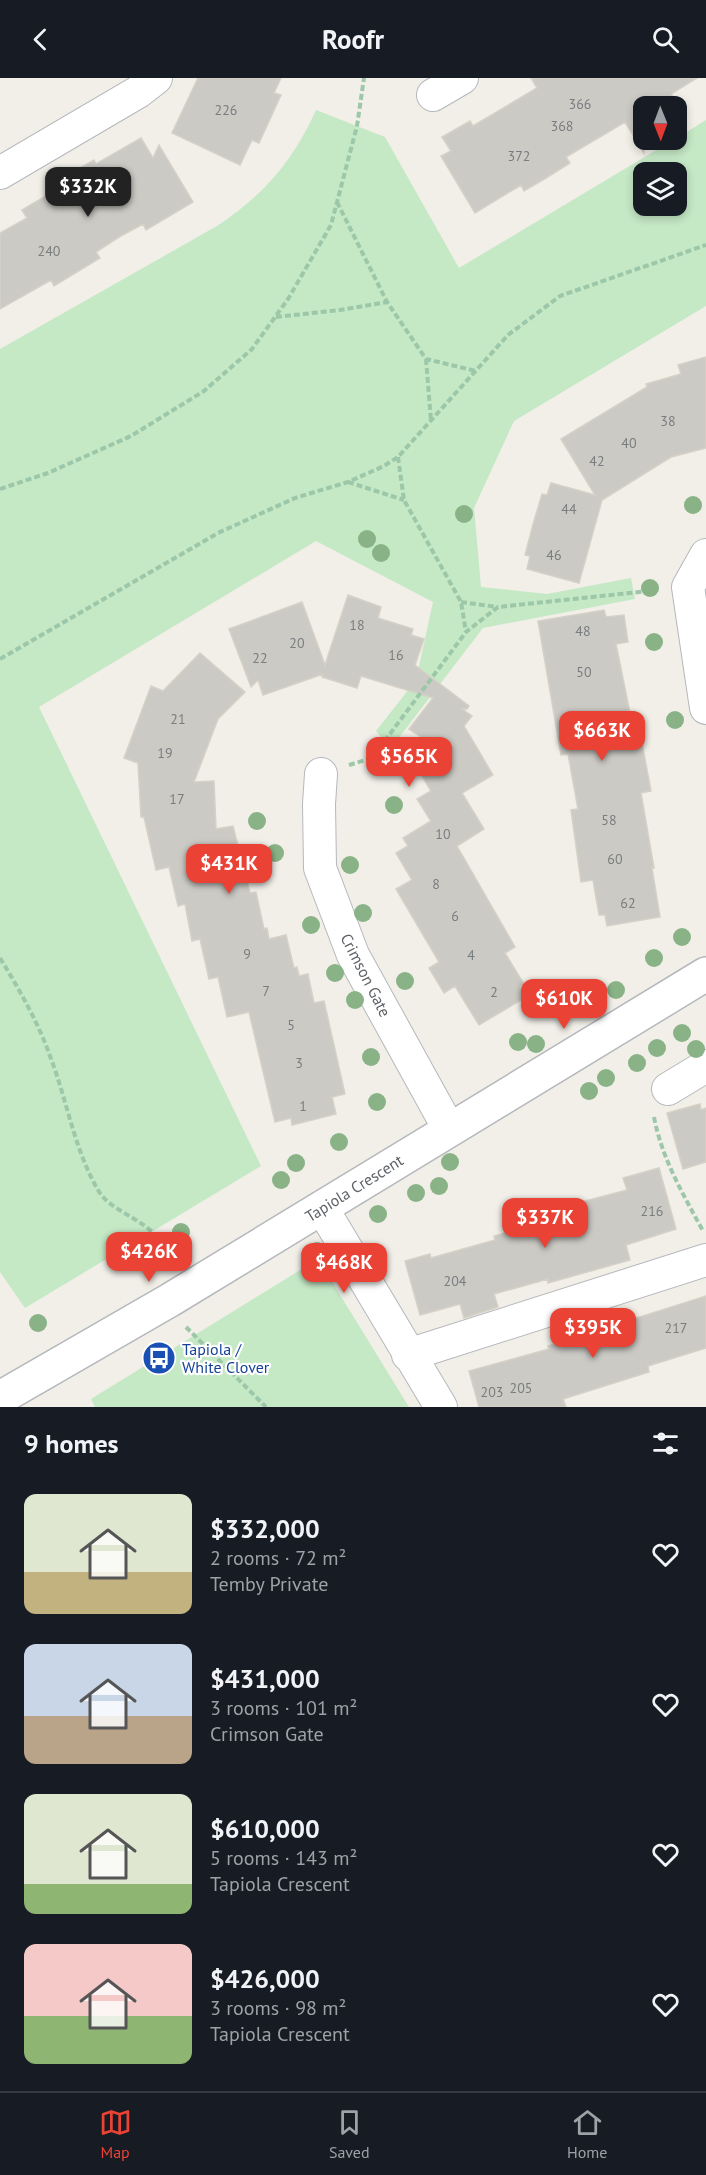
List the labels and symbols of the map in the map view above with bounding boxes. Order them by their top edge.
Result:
house number: 366 [569,95,591,113]
north arrow [633,96,687,150]
house number: 226 [215,101,237,119]
house number: 368 [551,117,573,135]
house number: 372 [508,147,530,165]
pin: $332K [46,167,130,218]
house number: 240 [38,242,61,260]
house number: 38 [660,412,676,430]
house number: 40 [621,434,637,452]
house number: 42 [589,452,605,470]
house number: 44 [561,500,577,518]
house number: 46 [546,546,562,564]
house number: 18 [349,616,365,634]
house number: 48 [575,622,591,640]
house number: 20 [289,634,305,652]
house number: 16 [388,646,404,664]
house number: 22 [252,649,268,667]
house number: 50 [576,663,592,681]
house number: 21 [170,710,186,728]
pin: $663K [560,711,644,762]
pin: $565K [367,737,451,788]
house number: 19 [157,744,173,762]
house number: 17 [169,790,185,808]
house number: 58 [601,811,617,829]
house number: 10 [435,825,451,843]
pin: $431K [187,844,271,895]
house number: 60 [607,850,623,868]
house number: 8 [432,875,440,893]
house number: 62 [620,894,636,912]
house number: 6 [451,907,459,925]
street label: Crimson Gate [336,930,396,1020]
house number: 9 [243,945,251,963]
house number: 4 [467,946,475,964]
pin: $610K [522,979,606,1030]
house number: 7 [262,982,270,1000]
house number: 2 [490,983,498,1001]
house number: 5 [287,1016,295,1034]
house number: 3 [295,1054,303,1072]
house number: 1 [299,1097,307,1115]
street label: Tapiola Crescent [301,1150,407,1226]
pin: $337K [503,1198,587,1249]
house number: 216 [641,1202,663,1220]
pin: $426K [107,1232,191,1283]
pin: $468K [302,1243,386,1294]
house number: 204 [444,1272,467,1290]
pin: $395K [551,1308,635,1359]
house number: 217 [665,1319,687,1337]
place label: Tapiola / White Clover [182,1339,270,1377]
bus stop icon: Tapiola / White Clover [141,1340,177,1376]
house number: 205 [510,1379,532,1397]
house number: 203 [481,1383,503,1401]

